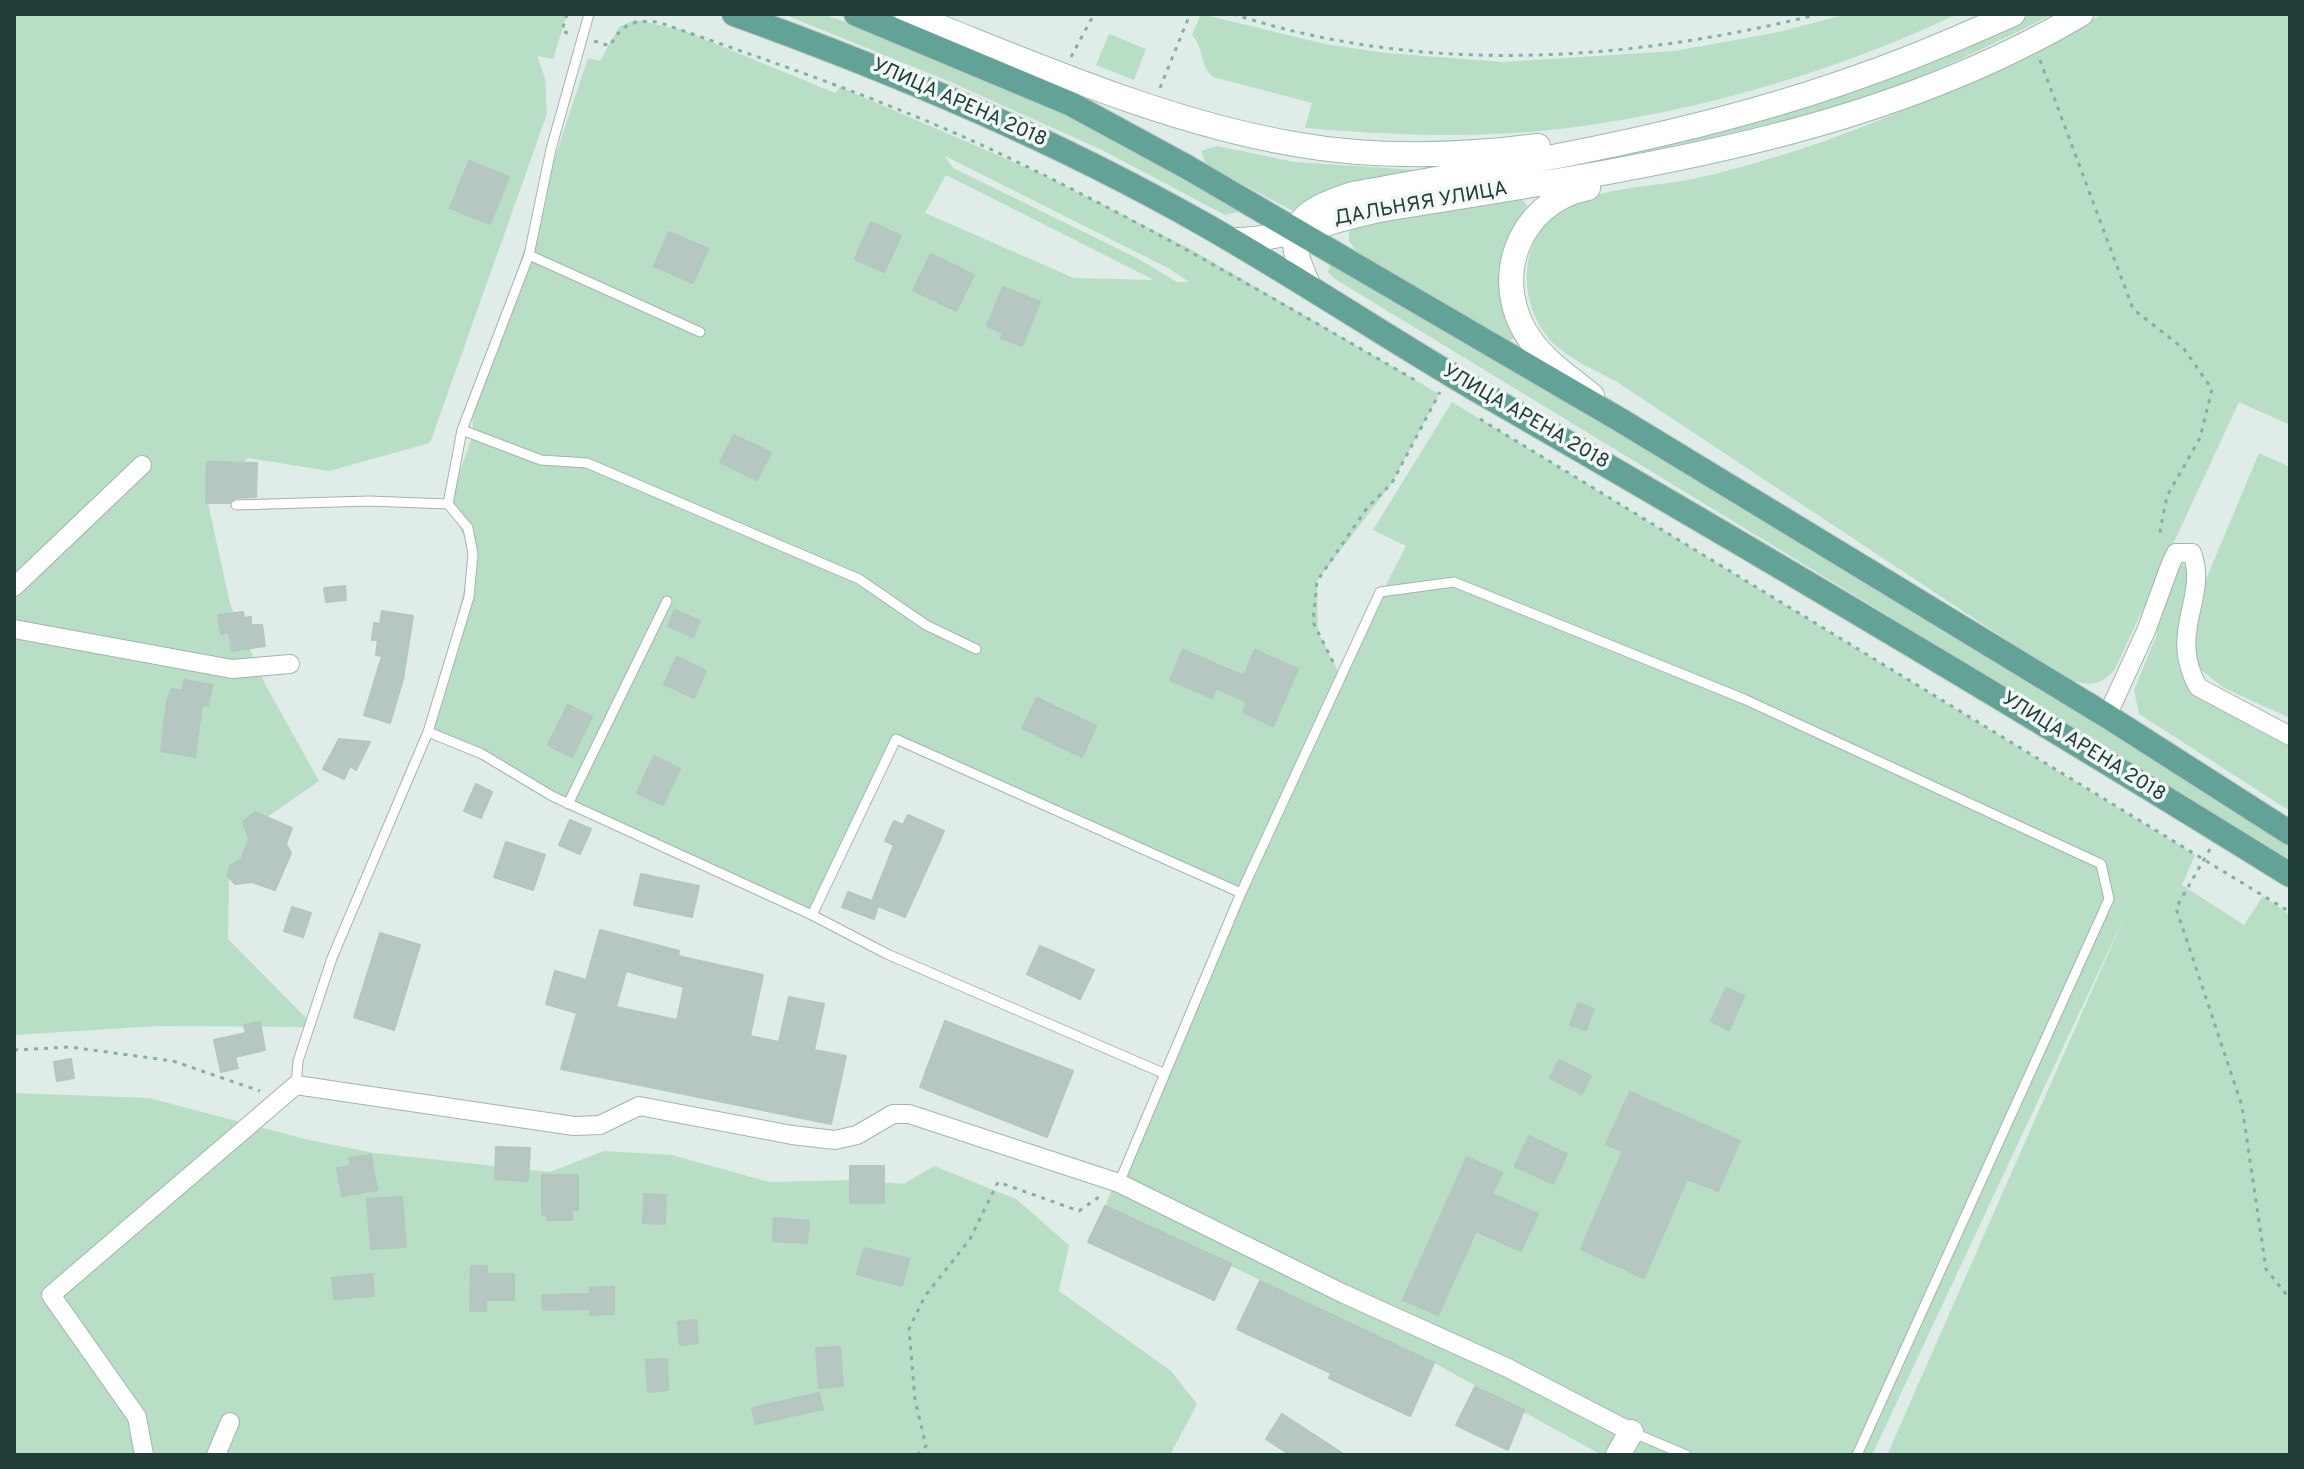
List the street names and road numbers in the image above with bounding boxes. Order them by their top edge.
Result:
street label: УЛИЦА АРЕНА 2018 [868,55,1050,153]
street label: ДАЛЬНЯЯ УЛИЦА [1332,178,1510,232]
street label: УЛИЦА АРЕНА 2018 [1437,361,1613,475]
street label: УЛИЦА АРЕНА 2018 [1997,688,2169,808]

